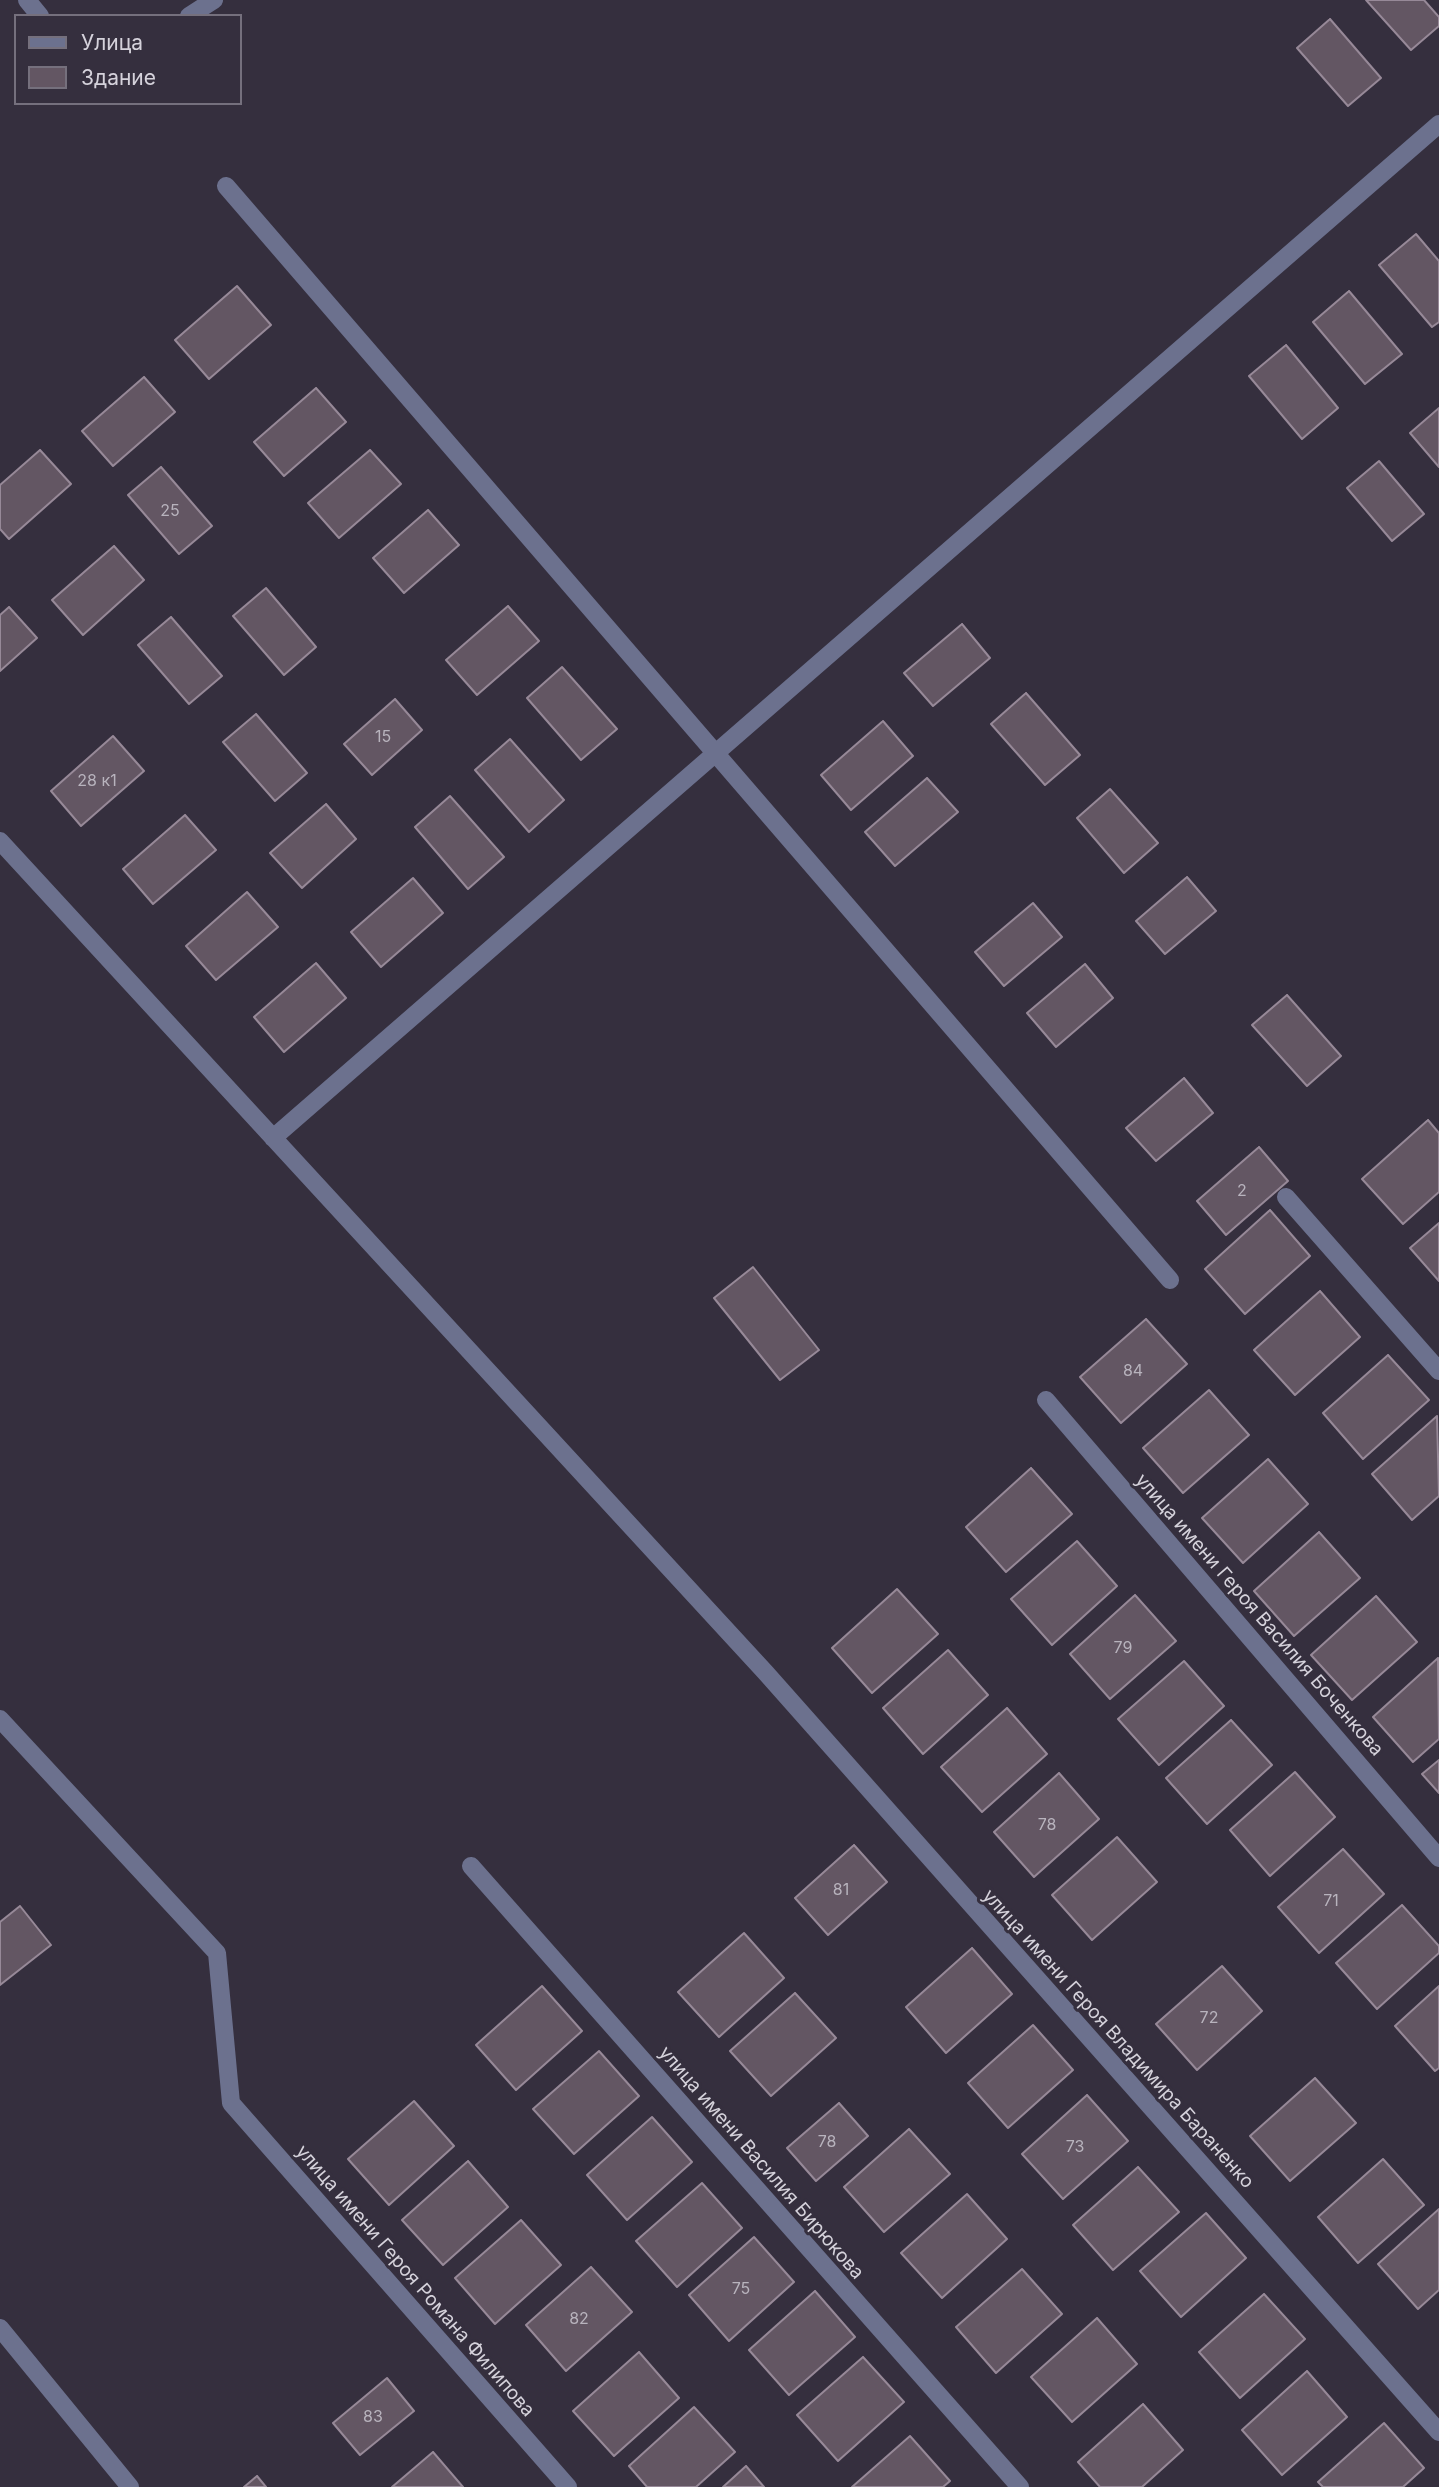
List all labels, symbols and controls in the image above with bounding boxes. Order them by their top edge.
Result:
legend [14,14,242,105]
text: Улица [81,30,143,55]
text: Здание [81,65,156,90]
house number: 25 [160,501,180,521]
house number: 15 [375,727,391,747]
house number: 28 к1 [77,771,117,791]
house number: 2 [1237,1181,1247,1201]
house number: 84 [1123,1361,1143,1381]
street label: улица имени Героя Василия Боченкова [1130,1469,1388,1761]
house number: 79 [1114,1638,1132,1658]
house number: 78 [1038,1815,1056,1835]
house number: 81 [833,1880,849,1900]
street label: улица имени Героя Владимира Бараненко [977,1885,1259,2193]
house number: 71 [1323,1891,1339,1911]
house number: 72 [1200,2008,1218,2028]
street label: улица имени Василия Бирюкова [654,2042,868,2284]
house number: 78 [818,2132,836,2152]
house number: 73 [1066,2137,1084,2157]
street label: улица имени Героя Романа Филипова [291,2140,539,2422]
house number: 75 [732,2279,750,2299]
house number: 82 [569,2309,589,2329]
house number: 83 [363,2407,383,2427]

